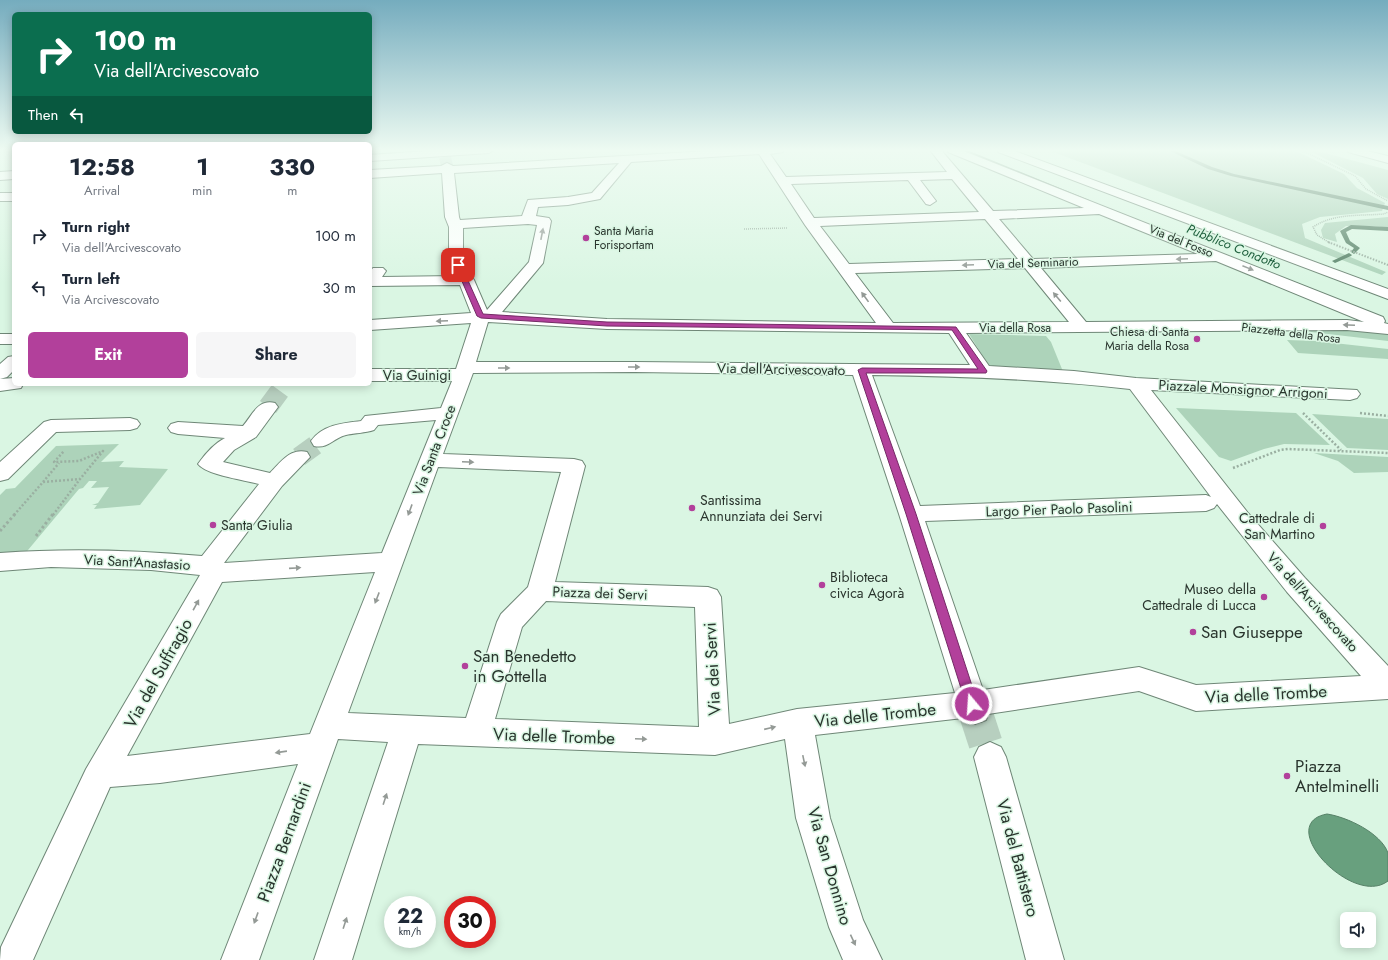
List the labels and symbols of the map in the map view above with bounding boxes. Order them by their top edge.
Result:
water label: Pubblico Condotto [1184,219,1284,274]
street label: Via del Fosso [1146,220,1216,262]
place label: Santa Maria Forisportam [594,222,654,254]
one-way arrow [539,228,545,240]
marker: Santa Maria Forisportam [581,233,591,243]
pin [441,248,475,282]
street label: Via del Seminario [987,252,1079,274]
one-way arrow [1175,256,1188,262]
one-way arrow [962,262,974,269]
one-way arrow [1242,266,1254,272]
one-way arrow [861,291,869,302]
one-way arrow [1053,292,1062,303]
one-way arrow [436,317,448,324]
street label: Piazzetta della Rosa [1240,318,1342,348]
street label: Via della Rosa [979,319,1051,337]
one-way arrow [1343,322,1355,329]
place label: Chiesa di Santa Maria della Rosa [1105,323,1189,355]
marker: Chiesa di Santa Maria della Rosa [1192,334,1202,344]
street label: Via dell'Arcivescovato [717,358,846,380]
one-way arrow [628,364,641,370]
street label: Via Guinigi [383,365,451,385]
one-way arrow [498,365,511,371]
street label: Piazzale Monsignor Arrigoni [1158,375,1328,403]
street label: Via Santa Croce [408,402,460,498]
one-way arrow [462,458,474,465]
place label: Santissima Annunziata dei Servi [700,490,823,526]
street label: Largo Pier Paolo Pasolini [985,496,1133,522]
marker: Santissima Annunziata dei Servi [687,503,697,513]
one-way arrow [407,505,413,517]
place label: Cattedrale di San Martino [1239,508,1315,544]
place label: Santa Giulia [221,515,292,535]
marker: Santa Giulia [208,520,218,530]
marker: Cattedrale di San Martino [1318,521,1328,531]
street label: Via dell'Arcivescovato [1263,548,1364,657]
street label: Via Sant'Anastasio [83,549,191,575]
one-way arrow [289,565,301,572]
place label: Biblioteca civica Agorà [830,567,904,603]
place label: Museo della Cattedrale di Lucca [1142,579,1256,615]
marker: Biblioteca civica Agorà [817,580,827,590]
street label: Piazza dei Servi [552,581,648,605]
marker: Museo della Cattedrale di Lucca [1259,592,1269,602]
one-way arrow [374,593,380,605]
one-way arrow [193,599,200,611]
street label: Via del Suffragio [118,614,198,732]
place label: San Giuseppe [1201,620,1303,644]
street label: Via dei Servi [698,622,726,716]
marker: San Giuseppe [1188,627,1198,637]
place label: San Benedetto in Gottella [473,644,576,688]
marker: San Benedetto in Gottella [460,661,470,671]
street label: Via delle Trombe [1204,679,1328,709]
position arrow [951,683,993,725]
street label: Via delle Trombe [813,697,937,733]
street label: Via delle Trombe [493,722,616,750]
one-way arrow [764,725,776,731]
one-way arrow [635,736,648,742]
one-way arrow [275,749,287,755]
place label: Piazza Antelminelli [1295,754,1380,798]
one-way arrow [802,755,808,767]
marker: Piazza Antelminelli [1282,771,1292,781]
street label: Piazza Bernardini [251,779,317,905]
one-way arrow [382,793,388,805]
street label: Via del Battistero [991,796,1045,920]
street label: Via San Donnino [802,804,858,928]
speed limit sign: 30 [444,896,496,948]
one-way arrow [252,913,258,925]
one-way arrow [342,917,348,929]
one-way arrow [850,934,856,945]

